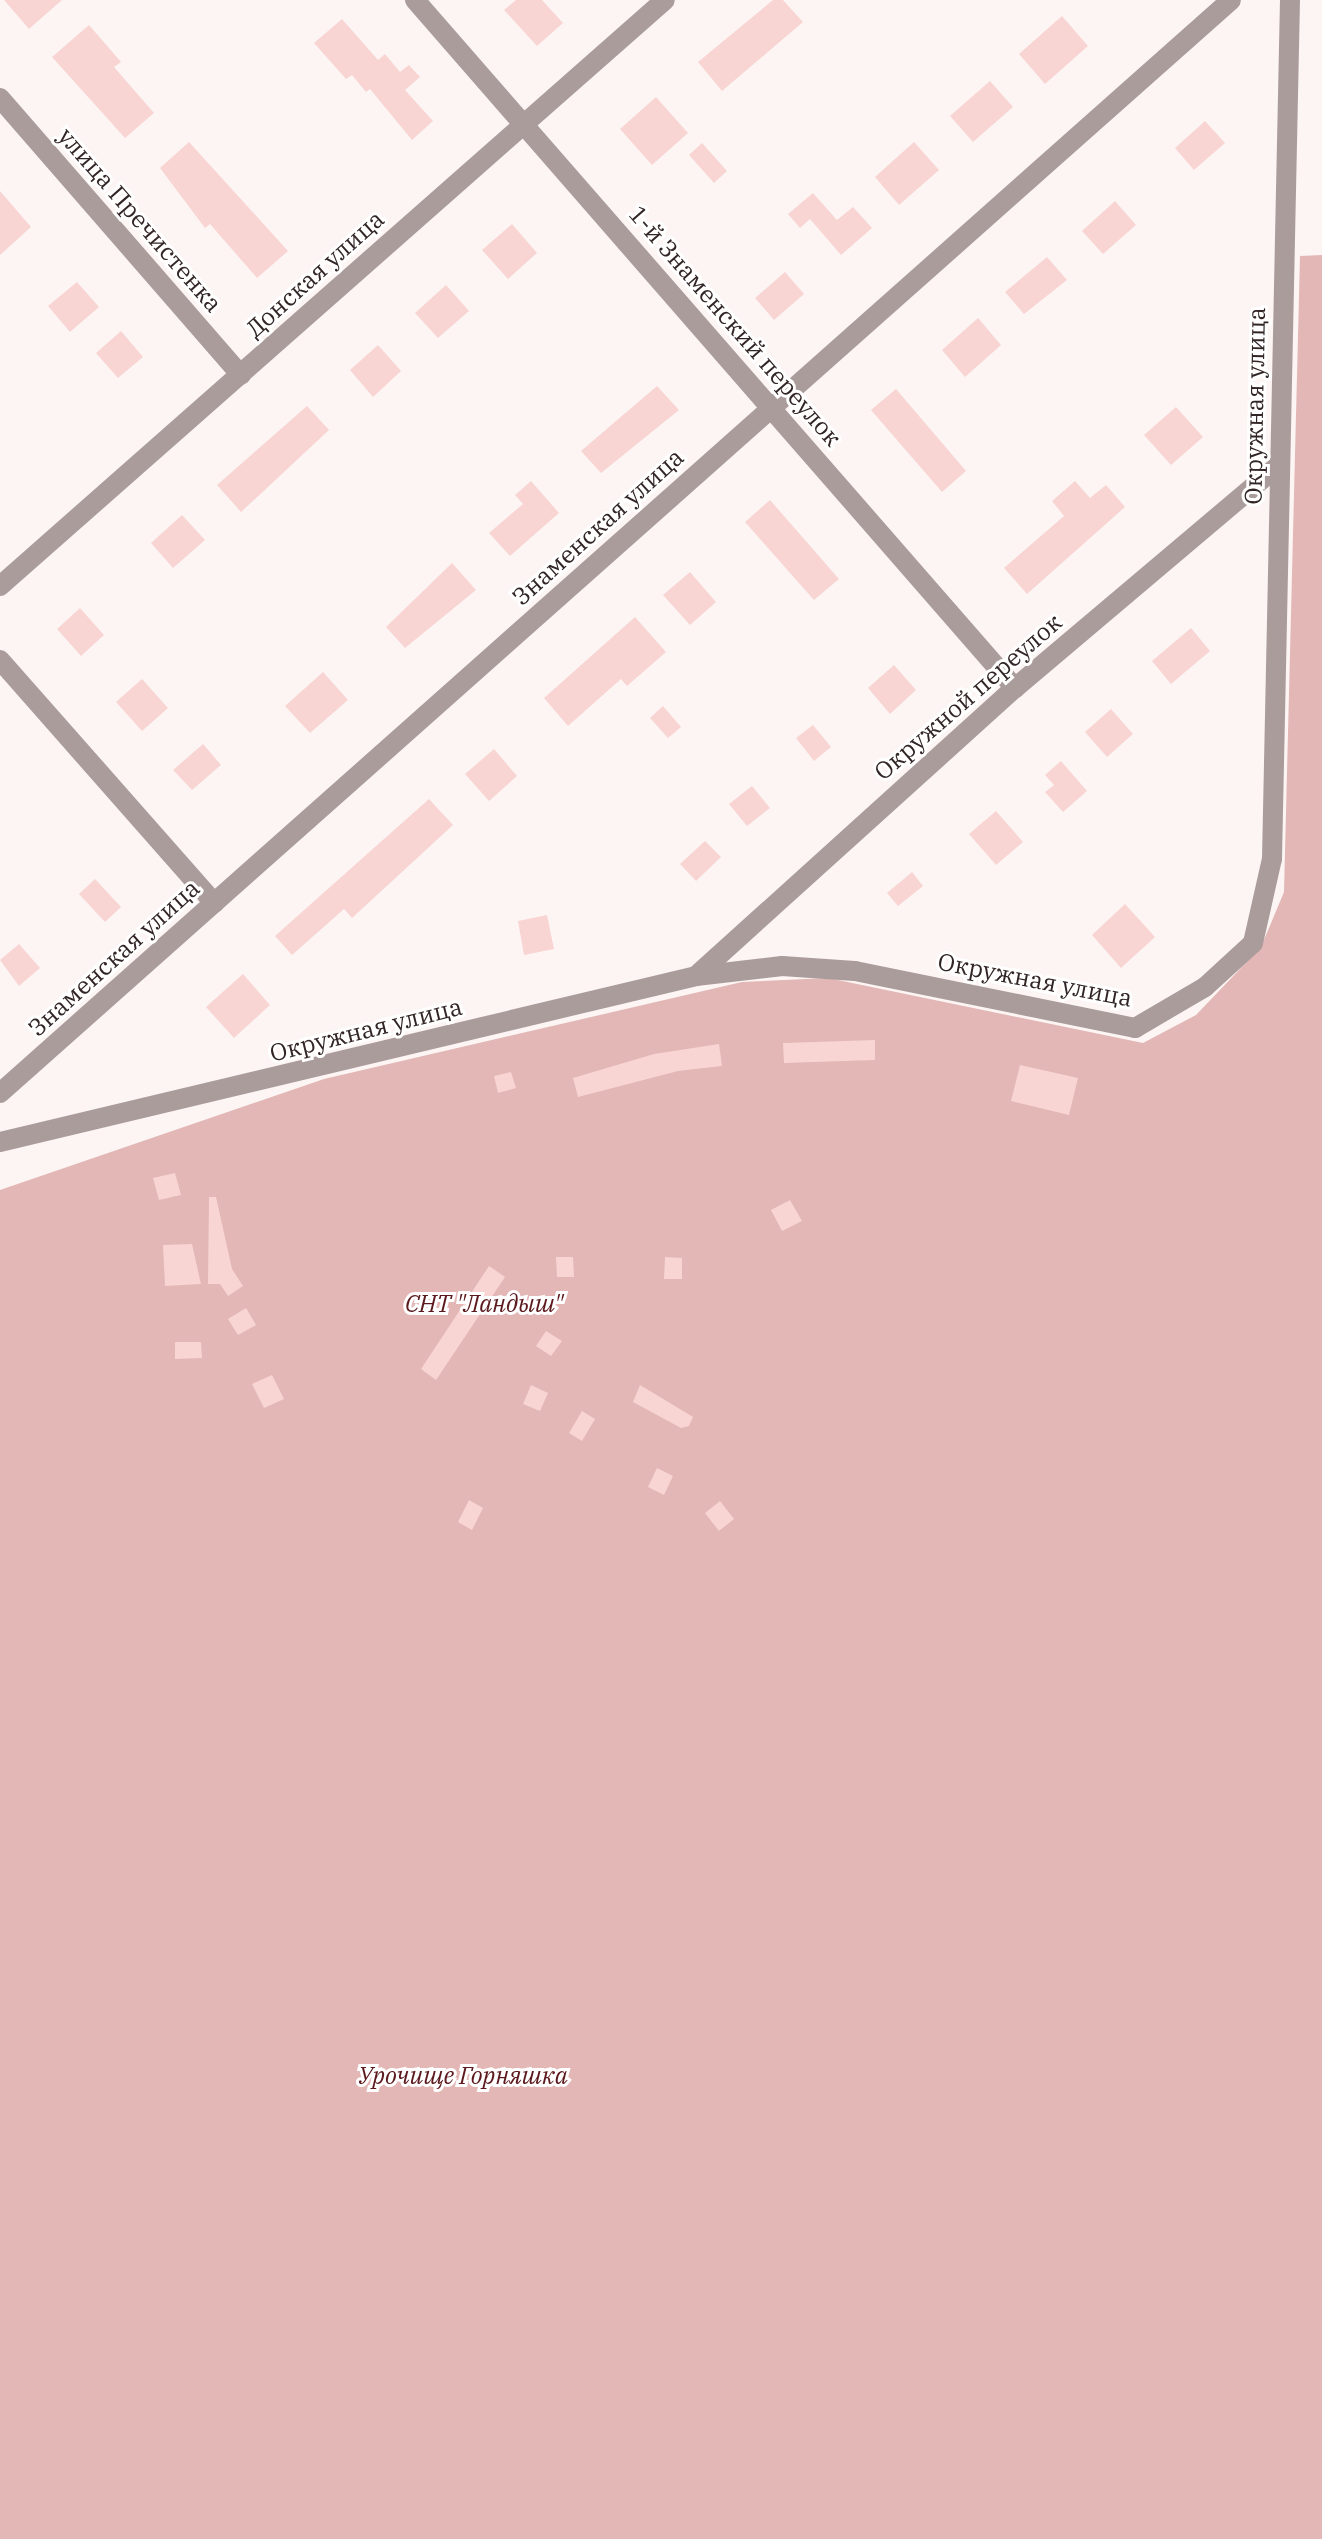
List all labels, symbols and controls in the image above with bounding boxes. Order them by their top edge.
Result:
street label: улица Пречистенка [52,122,228,318]
street label: 1-й Знаменский переулок [623,200,847,452]
street label: Донская улица [240,205,390,343]
street label: Окружная улица [1239,307,1271,505]
street label: Знаменская улица [507,443,689,611]
street label: Окружной переулок [868,608,1068,786]
street label: Знаменская улица [23,874,205,1042]
street label: Окружная улица [935,947,1135,1013]
street label: Окружная улица [267,992,465,1068]
park label: СНТ "Ландыш" [405,1290,563,1318]
park label: Урочище Горняшка [358,2062,568,2090]

